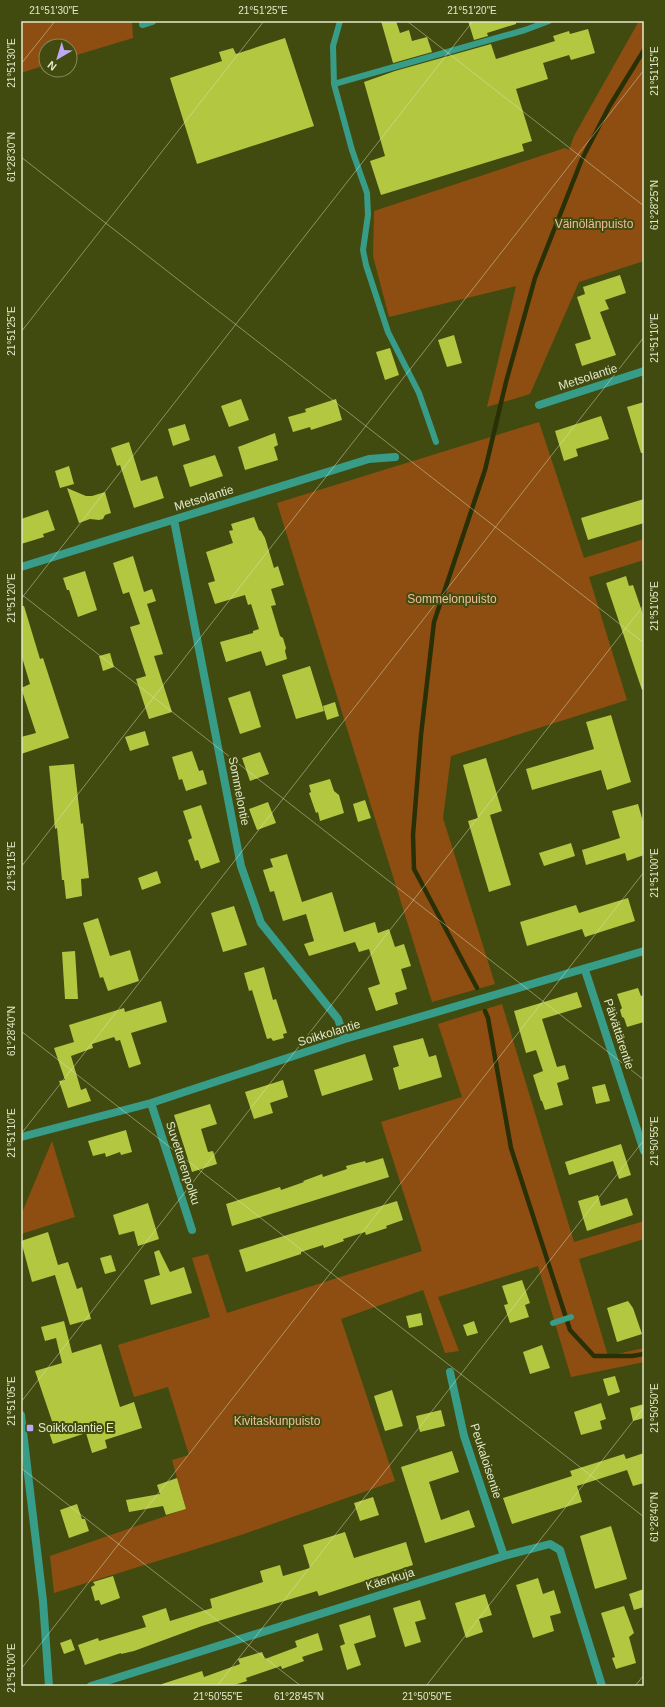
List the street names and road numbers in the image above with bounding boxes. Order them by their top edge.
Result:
street label: Metsolantie [557,361,620,393]
street label: Metsolantie [173,482,236,514]
street label: Sommelontie [225,755,253,827]
street label: Päivättärentie [601,997,637,1071]
street label: Soikkolantie [296,1017,362,1049]
street label: Suvettarenpolku [163,1120,203,1206]
street label: Peukaloisentie [467,1422,505,1501]
street label: Käenkuja [364,1565,416,1593]

